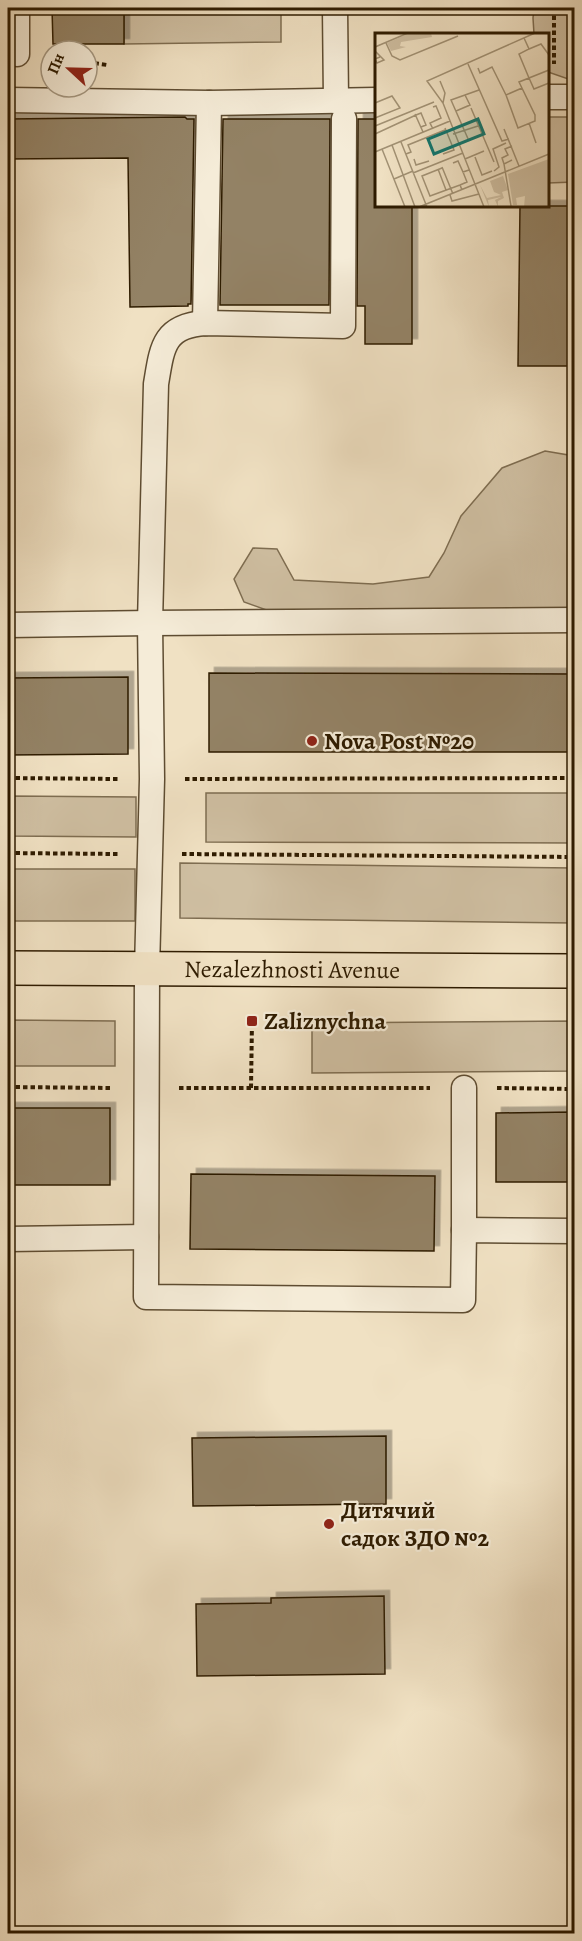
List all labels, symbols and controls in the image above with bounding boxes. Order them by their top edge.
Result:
inset map [375,33,549,207]
north arrow [39,39,99,99]
text: Пн [42,50,70,78]
place label: Nova Post №20 [324,725,474,757]
marker: Nova Post №20 [305,734,319,748]
street label: Nezalezhnosti Avenue [184,953,400,986]
place label: Zaliznychna [264,1005,387,1037]
marker: Zaliznychna [245,1014,259,1028]
place label: Дитячий садок ЗДО №2 [341,1494,490,1554]
marker: Дитячий садок ЗДО №2 [322,1517,336,1531]

